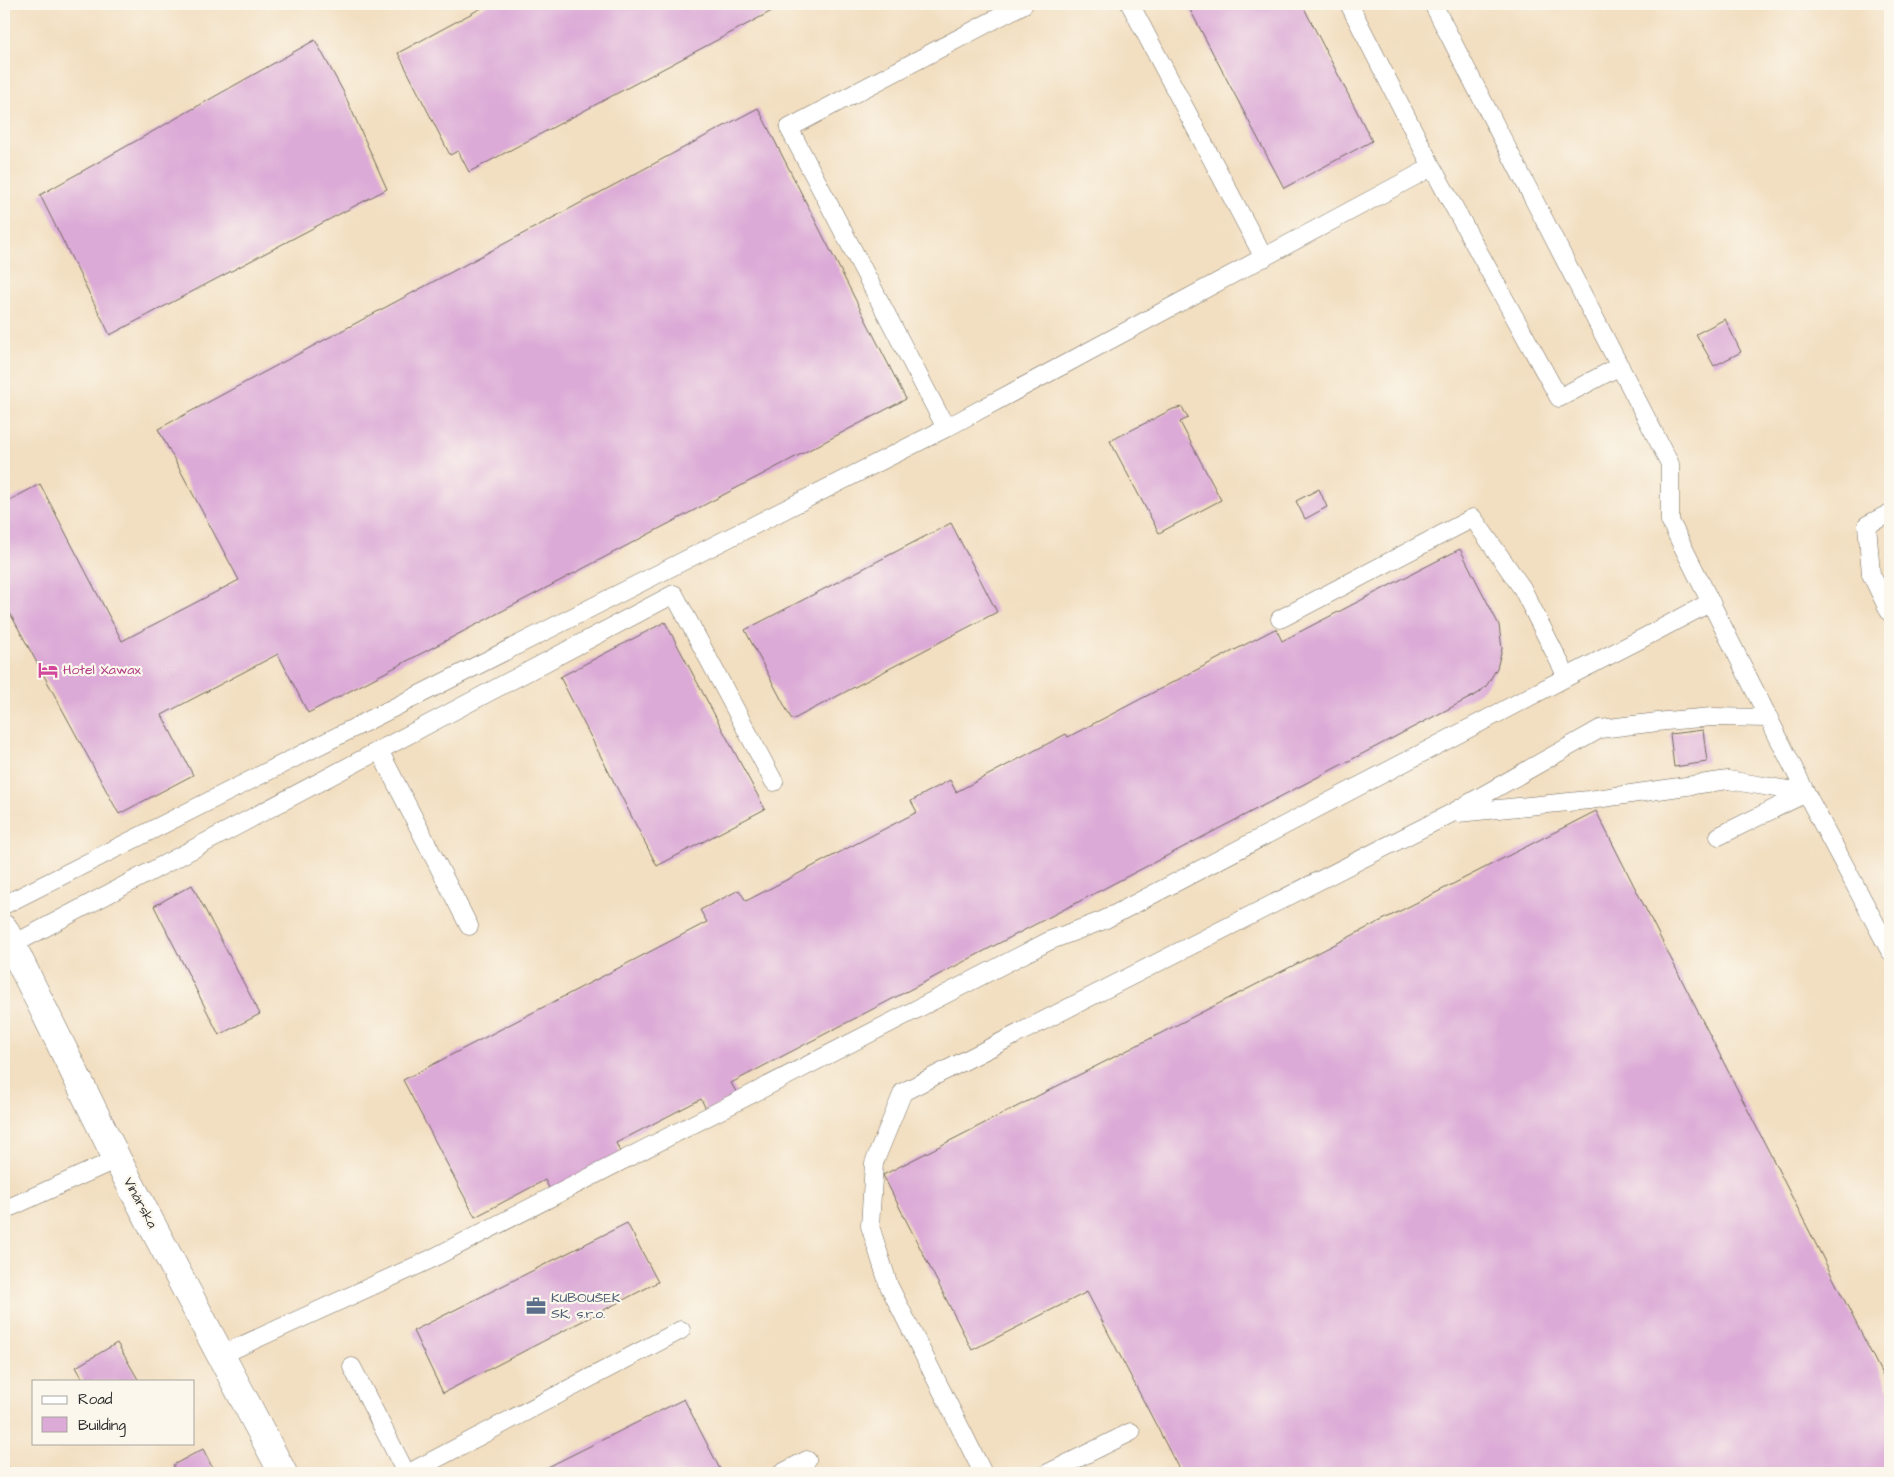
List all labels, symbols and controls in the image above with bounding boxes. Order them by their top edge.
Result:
hotel icon: Hotel Xawax [37,659,59,681]
place label: Hotel Xawax [63,660,141,680]
street label: Vinárska [118,1174,162,1232]
place label: KUBOUŠEK SK, s.r.o. [551,1288,621,1324]
office icon: KUBOUŠEK SK, s.r.o. [525,1295,547,1317]
legend [32,1380,195,1444]
text: Road [78,1389,113,1410]
text: Building [78,1415,126,1437]

